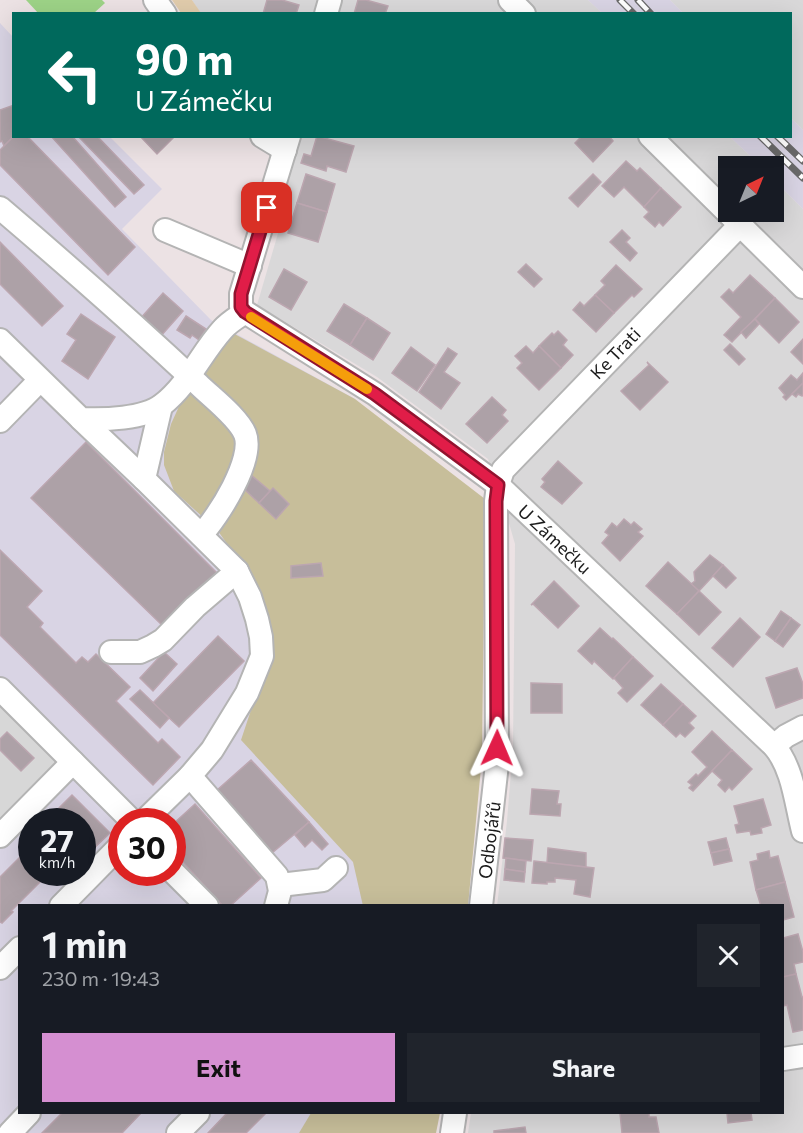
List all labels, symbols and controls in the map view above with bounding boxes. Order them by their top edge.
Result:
text: 90 m [135,32,234,84]
icon: left [36,36,114,114]
text: U Zámečku [135,84,273,117]
north arrow [718,156,784,222]
map controls [718,156,784,222]
pin [241,182,292,233]
icon: arrive [250,191,283,224]
street label: Ke Trati [585,323,645,383]
street label: U Zámečku [514,500,596,578]
position arrow [465,716,529,780]
street label: Odbojářů [473,800,505,880]
speed limit sign: 30 [108,808,186,886]
text: 27 [40,821,74,858]
text: km/h [39,853,75,871]
text: 1 min [42,921,127,965]
button: close [697,924,760,987]
text: 230 m · 19:43 [42,966,160,990]
button: Exit [42,1033,395,1102]
button: Share [407,1033,760,1102]

